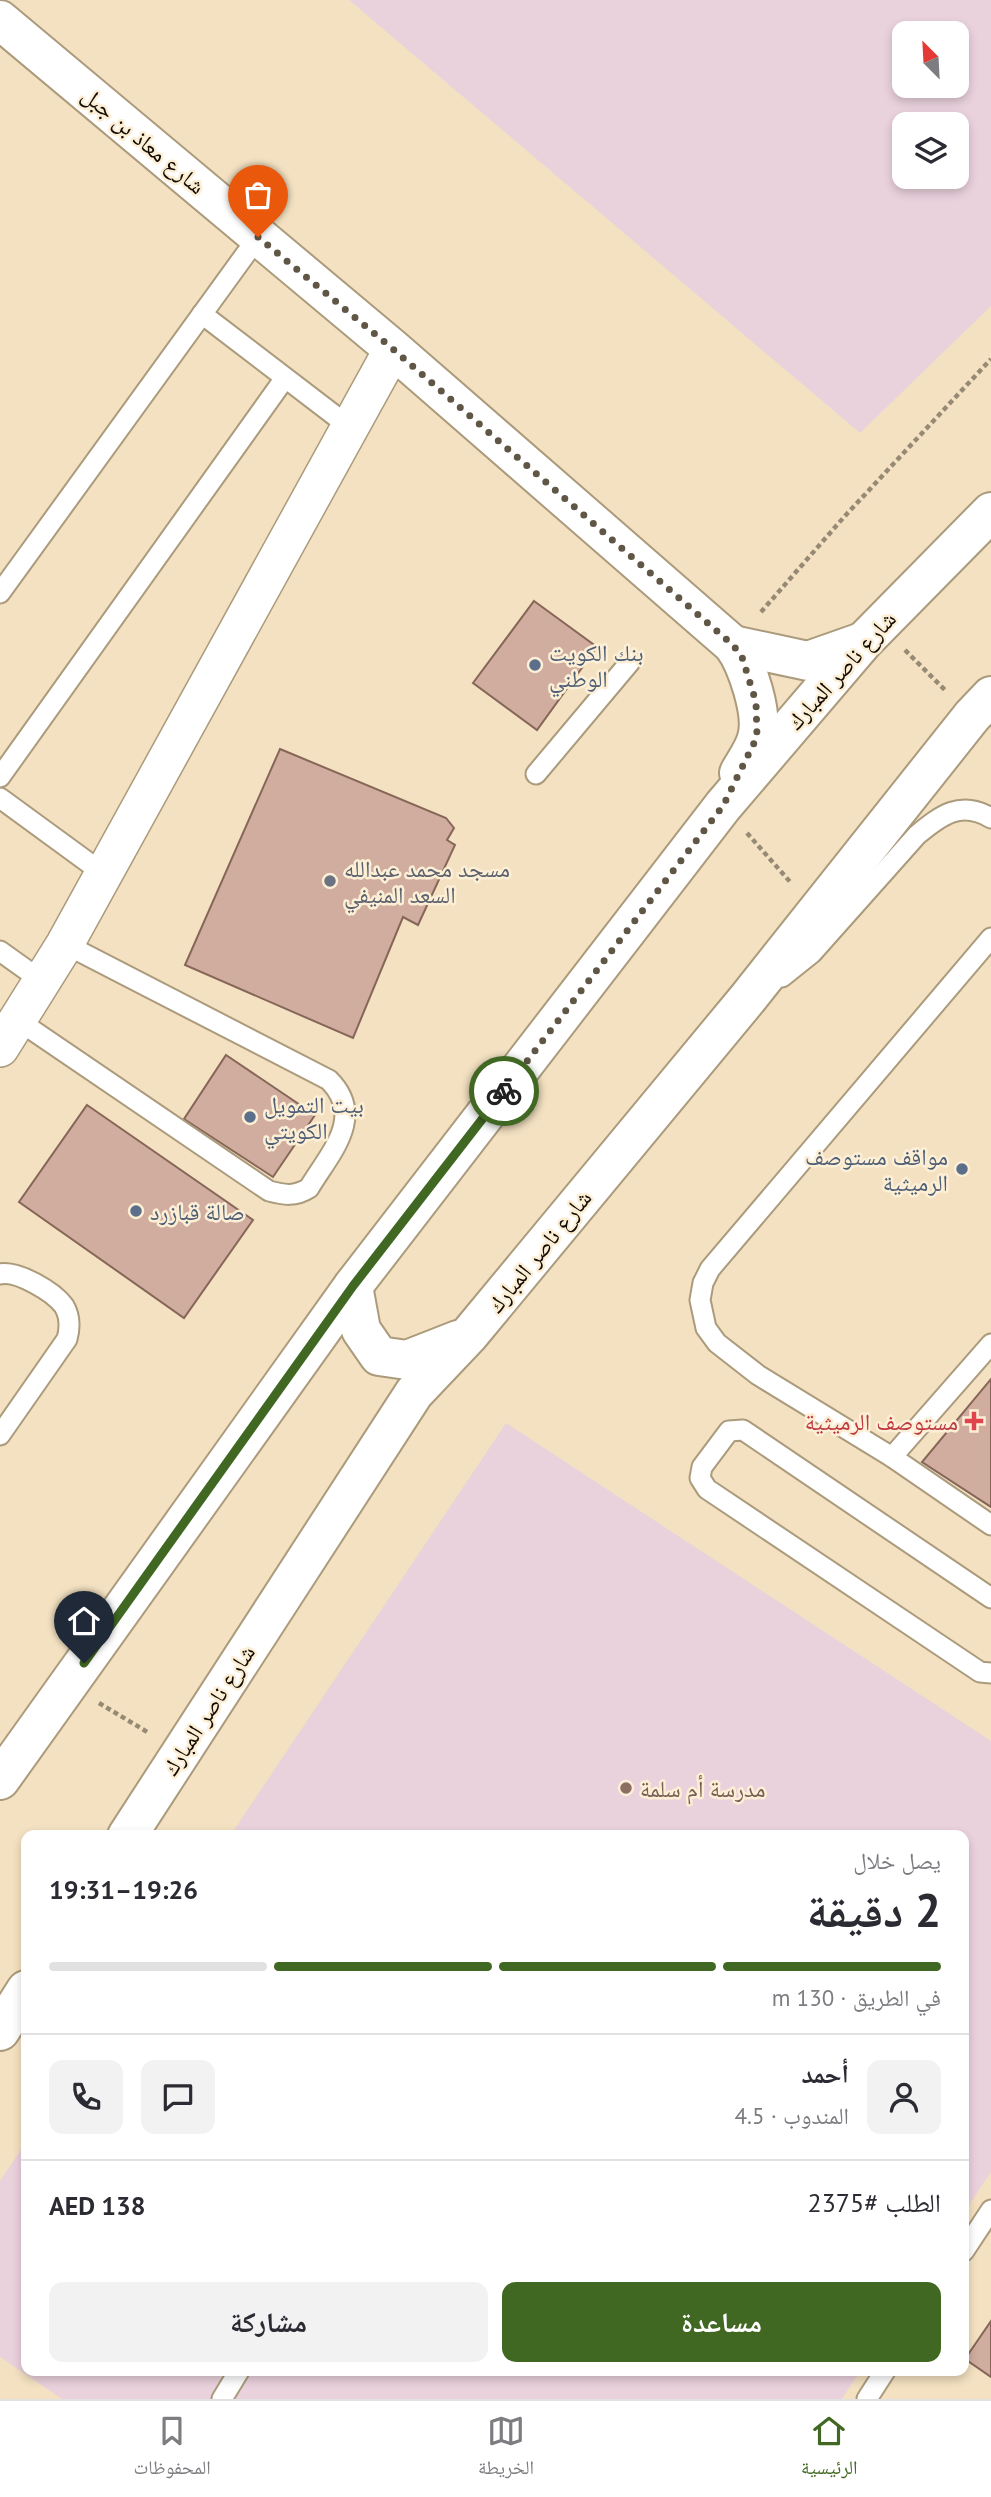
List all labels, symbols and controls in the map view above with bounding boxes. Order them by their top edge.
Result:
north arrow [892,21,970,98]
map controls [892,21,969,189]
street label: شارع معاذ بن جبل [76,80,212,201]
button: layers [892,112,969,189]
pin [228,165,288,237]
icon: bag [239,176,277,214]
street label: شارع ناصر المبارك [780,605,903,736]
place label: بنك الكويت الوطني [549,638,643,697]
marker: بنك الكويت الوطني [527,657,543,673]
place label: مسجد محمد عبدالله السعد المنيفي [344,854,510,913]
marker: مسجد محمد عبدالله السعد المنيفي [322,873,338,889]
courier [469,1056,539,1126]
icon: bike [485,1072,523,1110]
place label: بيت التمويل الكويتي [264,1090,364,1149]
marker: بيت التمويل الكويتي [242,1109,258,1125]
place label: مواقف مستوصف الرميثية [805,1142,948,1197]
marker: مواقف مستوصف الرميثية [954,1161,970,1177]
street label: شارع ناصر المبارك [481,1184,598,1319]
place label: صالة قبازرد [150,1197,245,1226]
marker: صالة قبازرد [128,1203,144,1219]
place label: مستوصف الرميثية [805,1407,958,1436]
marker: مستوصف الرميثية [964,1411,984,1431]
pin [54,1591,114,1663]
icon: home [65,1602,103,1640]
street label: شارع ناصر المبارك [155,1639,262,1781]
place label: مدرسة أم سلمة [640,1774,765,1805]
marker: مدرسة أم سلمة [618,1780,634,1796]
text: يصل خلال [853,1846,941,1875]
text: 19:26–19:31 [49,1873,198,1906]
text: 2 دقيقة [807,1880,941,1940]
text: في الطريق · 130 m [772,1983,941,2012]
text: أحمد [801,2057,849,2090]
button: phone [49,2060,123,2134]
button: chat [141,2060,215,2134]
button: person [867,2060,941,2134]
text: المندوب · 4.5 [735,2101,849,2130]
text: الطلب #2375 [808,2186,941,2219]
text: AED 138 [49,2189,146,2222]
button: مشاركة [49,2282,488,2362]
button: مساعدة [502,2282,941,2362]
tab: المحفوظات [134,2412,211,2486]
tab: الخريطة [478,2412,534,2486]
tab: الرئيسية [801,2412,857,2486]

